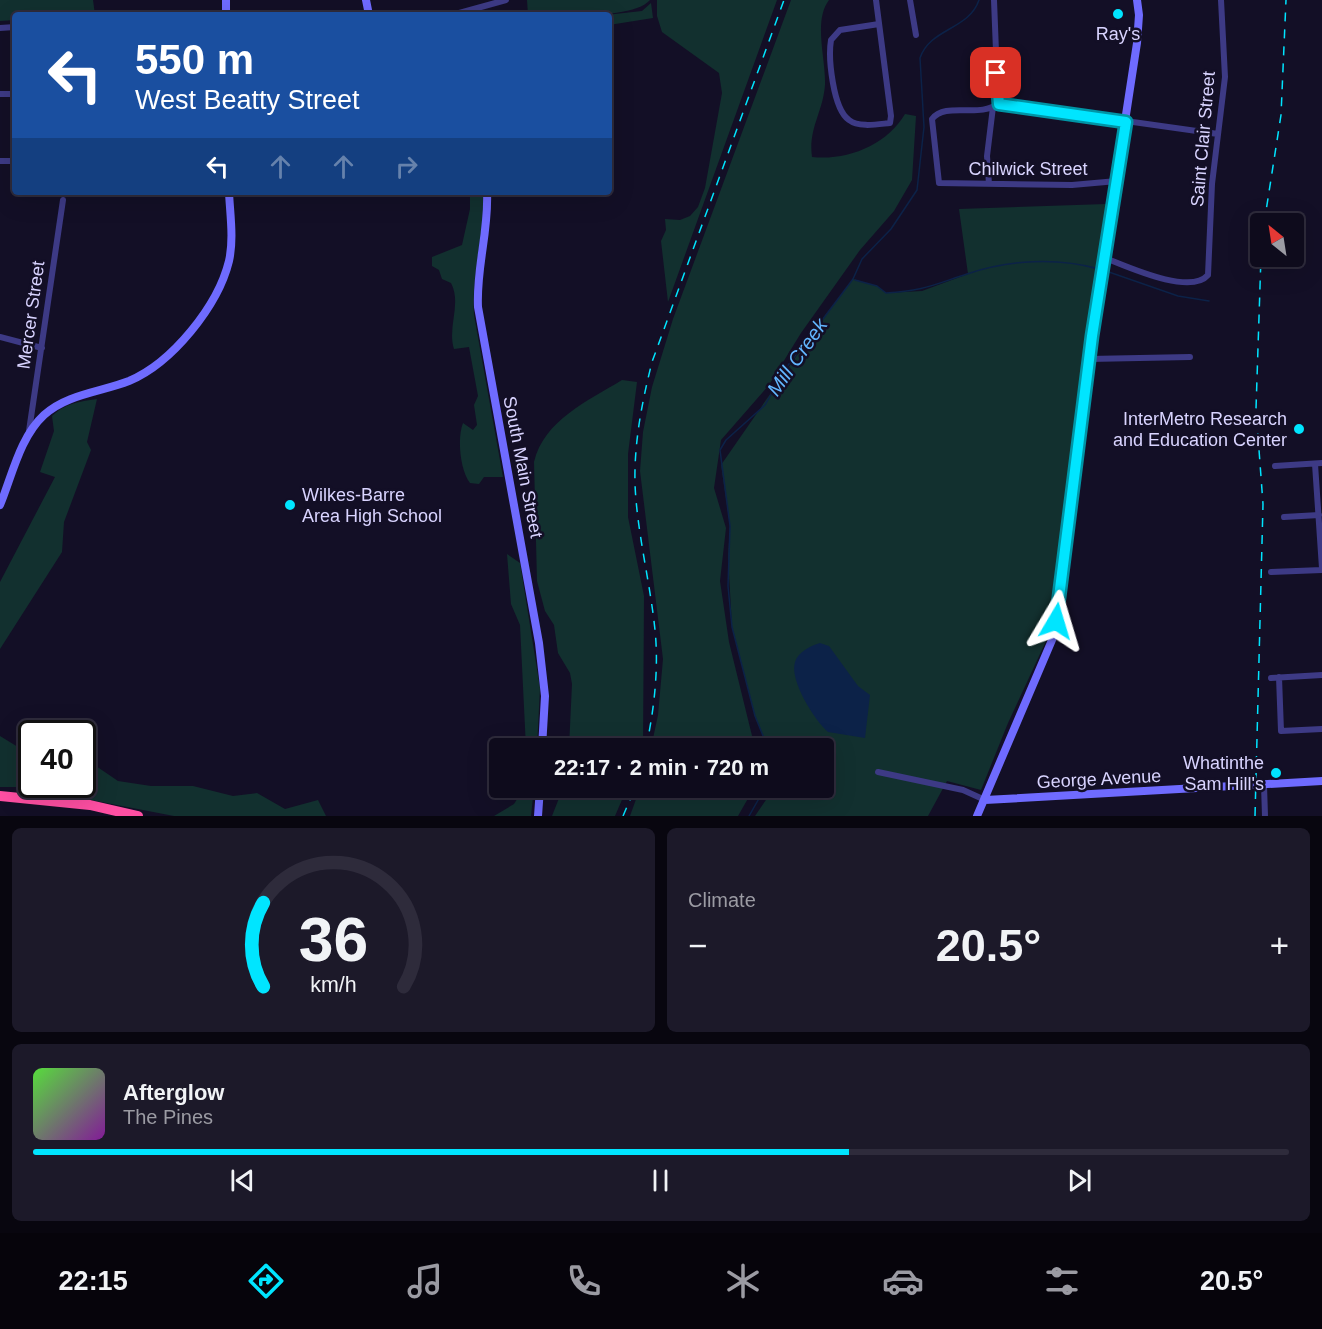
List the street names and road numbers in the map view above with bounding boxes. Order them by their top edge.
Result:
street label: Saint Clair Street [1187,70,1219,208]
street label: Chilwick Street [968,159,1088,179]
street label: Mercer Street [14,260,48,370]
street label: South Main Street [499,394,547,540]
street label: George Avenue [1036,766,1162,792]

